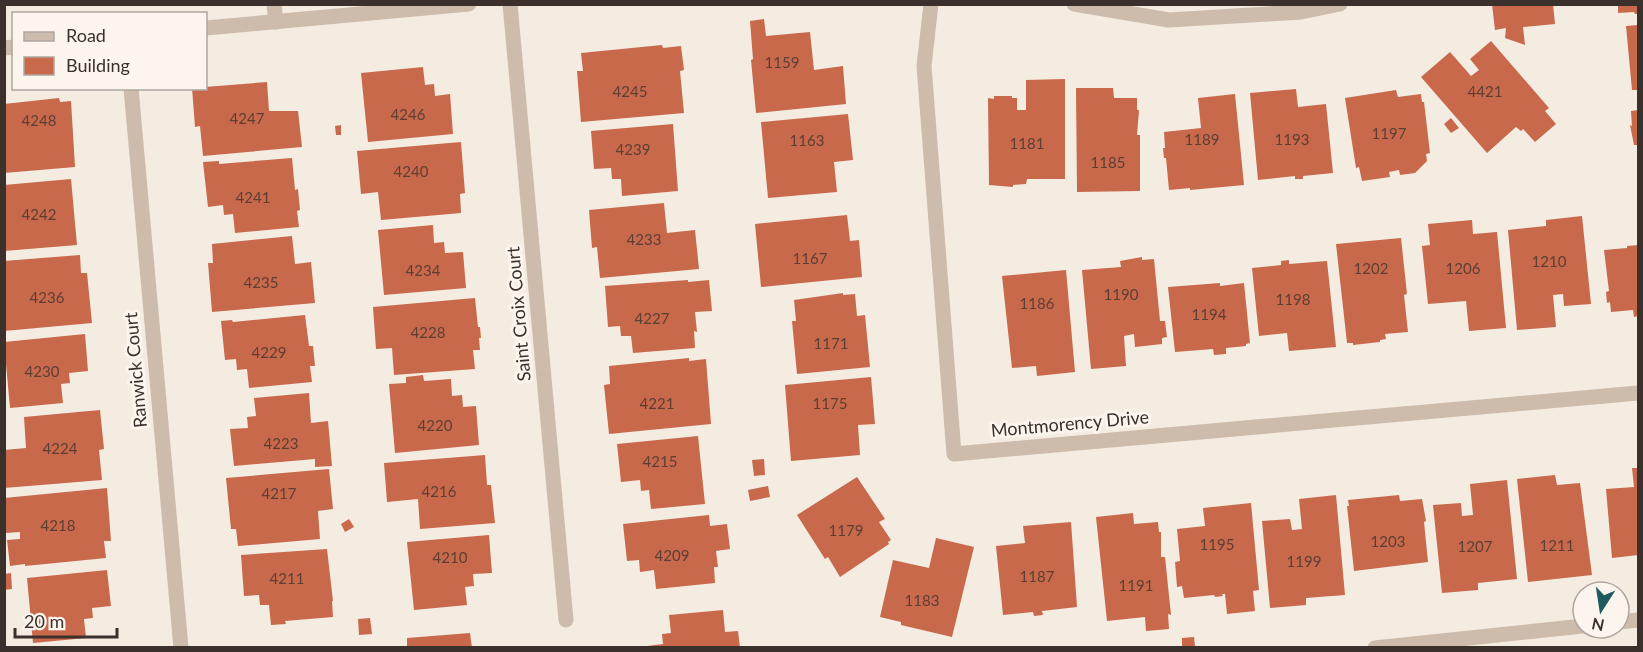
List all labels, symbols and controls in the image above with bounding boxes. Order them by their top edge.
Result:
legend [12,12,207,90]
text: Road [66,24,106,46]
house number: 1159 [765,53,799,71]
text: Building [66,54,130,76]
house number: 4245 [613,82,647,100]
house number: 4421 [1468,82,1502,100]
house number: 4246 [391,105,426,123]
house number: 4247 [230,109,265,127]
house number: 4248 [22,111,56,129]
house number: 1197 [1372,124,1407,142]
house number: 1189 [1185,130,1219,148]
house number: 1193 [1275,130,1309,148]
house number: 1163 [790,131,824,149]
house number: 1181 [1010,134,1044,152]
house number: 4239 [616,140,650,158]
house number: 1185 [1091,153,1125,171]
house number: 4240 [394,162,429,180]
house number: 4241 [236,188,270,206]
house number: 4242 [22,205,56,223]
house number: 4233 [627,230,661,248]
street label: Saint Croix Court [501,245,535,382]
house number: 1167 [793,249,828,267]
house number: 1210 [1532,252,1567,270]
house number: 1202 [1354,259,1388,277]
house number: 1206 [1446,259,1481,277]
house number: 4234 [406,261,441,279]
house number: 4235 [244,273,278,291]
house number: 1190 [1104,285,1139,303]
house number: 4236 [30,288,65,306]
house number: 1198 [1276,290,1310,308]
house number: 1186 [1020,294,1055,312]
house number: 1194 [1192,305,1227,323]
house number: 4227 [635,309,670,327]
street label: Ranwick Court [119,311,151,429]
house number: 4228 [411,323,445,341]
house number: 1171 [814,334,848,352]
house number: 4229 [252,343,286,361]
house number: 4230 [25,362,60,380]
house number: 4221 [640,394,674,412]
house number: 1175 [813,394,847,412]
street label: Montmorency Drive [990,405,1150,441]
house number: 4220 [418,416,453,434]
house number: 4223 [264,434,298,452]
house number: 4224 [43,439,78,457]
house number: 4215 [643,452,677,470]
house number: 4216 [422,482,457,500]
house number: 4217 [262,484,297,502]
house number: 4218 [41,516,75,534]
house number: 1179 [829,521,863,539]
house number: 1203 [1371,532,1405,550]
house number: 1195 [1200,535,1234,553]
house number: 1211 [1540,536,1574,554]
house number: 1207 [1458,537,1493,555]
house number: 4209 [655,546,689,564]
house number: 4210 [433,548,468,566]
house number: 1199 [1287,552,1321,570]
house number: 1187 [1020,567,1055,585]
house number: 4211 [270,569,304,587]
house number: 1191 [1119,576,1153,594]
north arrow [1571,580,1631,640]
house number: 1183 [905,591,939,609]
scale bar [15,601,117,639]
text: 20 m [24,610,64,632]
text: N [1590,615,1606,636]

